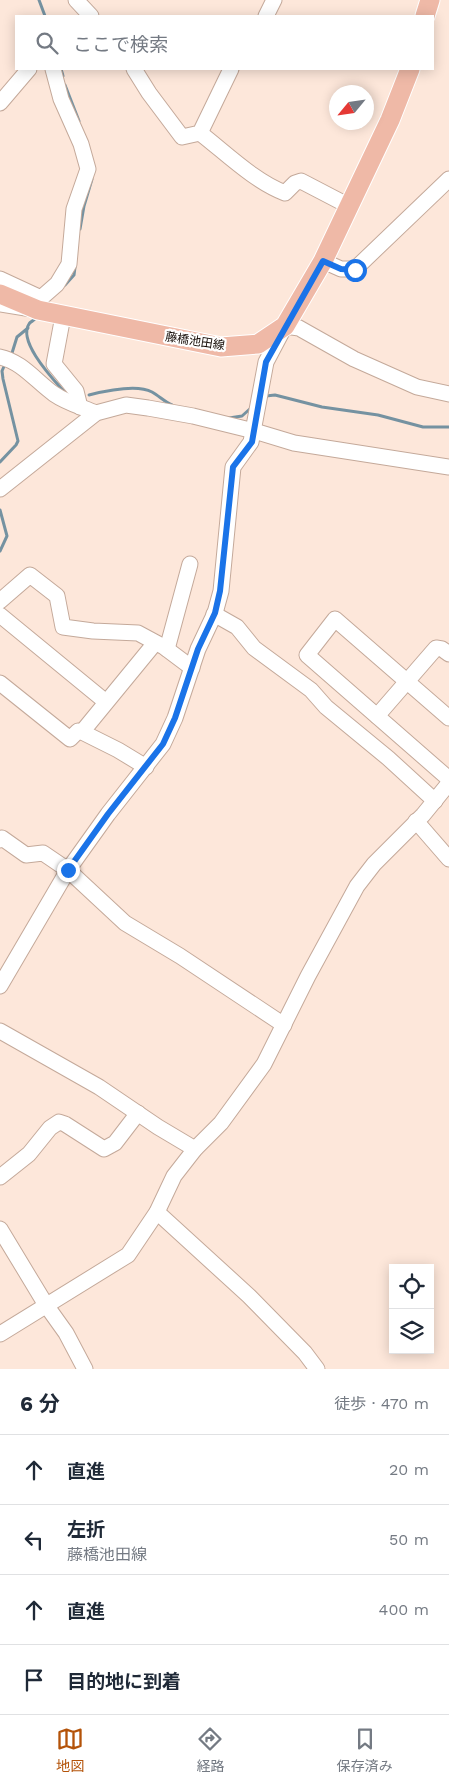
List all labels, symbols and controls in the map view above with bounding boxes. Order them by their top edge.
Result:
search box [15,15,434,70]
icon: search [33,29,61,57]
text: ここで検索 [73,33,168,56]
north arrow [329,85,374,130]
route start [344,259,367,282]
street label: 藤橋池田線 [164,329,226,353]
route end [57,859,80,882]
map controls [389,1264,434,1354]
button: locate [389,1264,434,1309]
button: layers [389,1309,434,1354]
text: 6 分 [20,1391,60,1416]
text: 徒歩 · 470 m [334,1394,429,1413]
icon: ahead [20,1456,48,1484]
text: 直進 [67,1460,105,1483]
text: 20 m [389,1460,429,1479]
text: 左折 [67,1518,105,1541]
icon: left [20,1526,48,1554]
text: 50 m [389,1530,429,1549]
text: 藤橋池田線 [67,1545,147,1564]
icon: ahead [20,1596,48,1624]
text: 直進 [67,1600,105,1623]
text: 400 m [379,1600,429,1619]
icon: arrive [20,1666,48,1694]
text: 目的地に到着 [67,1670,181,1693]
tab: 地図 [56,1725,84,1775]
tab: 経路 [196,1725,224,1775]
tab: 保存済み [337,1725,393,1775]

